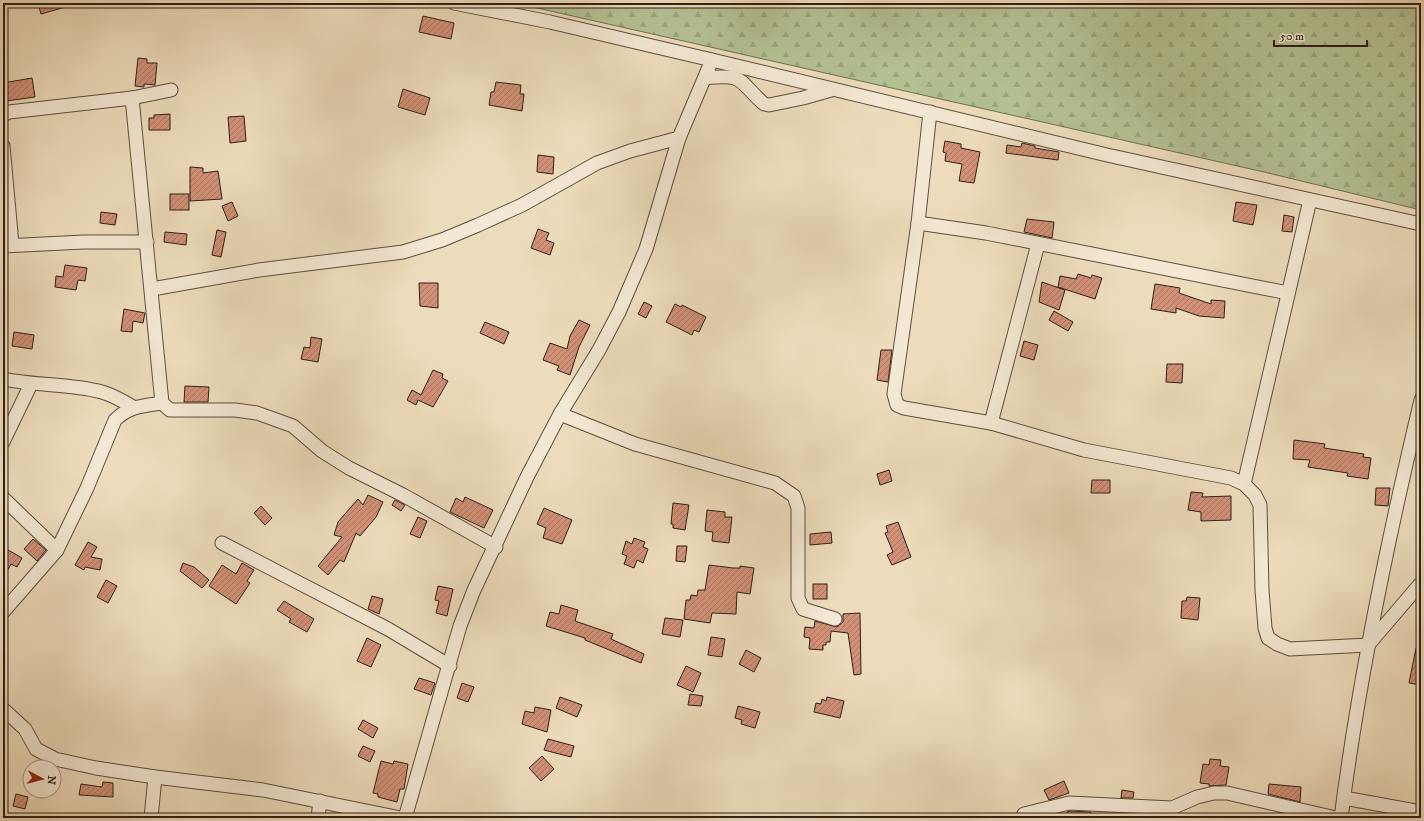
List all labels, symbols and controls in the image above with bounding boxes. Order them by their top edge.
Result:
scale bar [1274,22,1367,48]
text: 50 m [1280,29,1304,44]
north arrow [22,759,62,799]
text: N [43,775,58,785]

